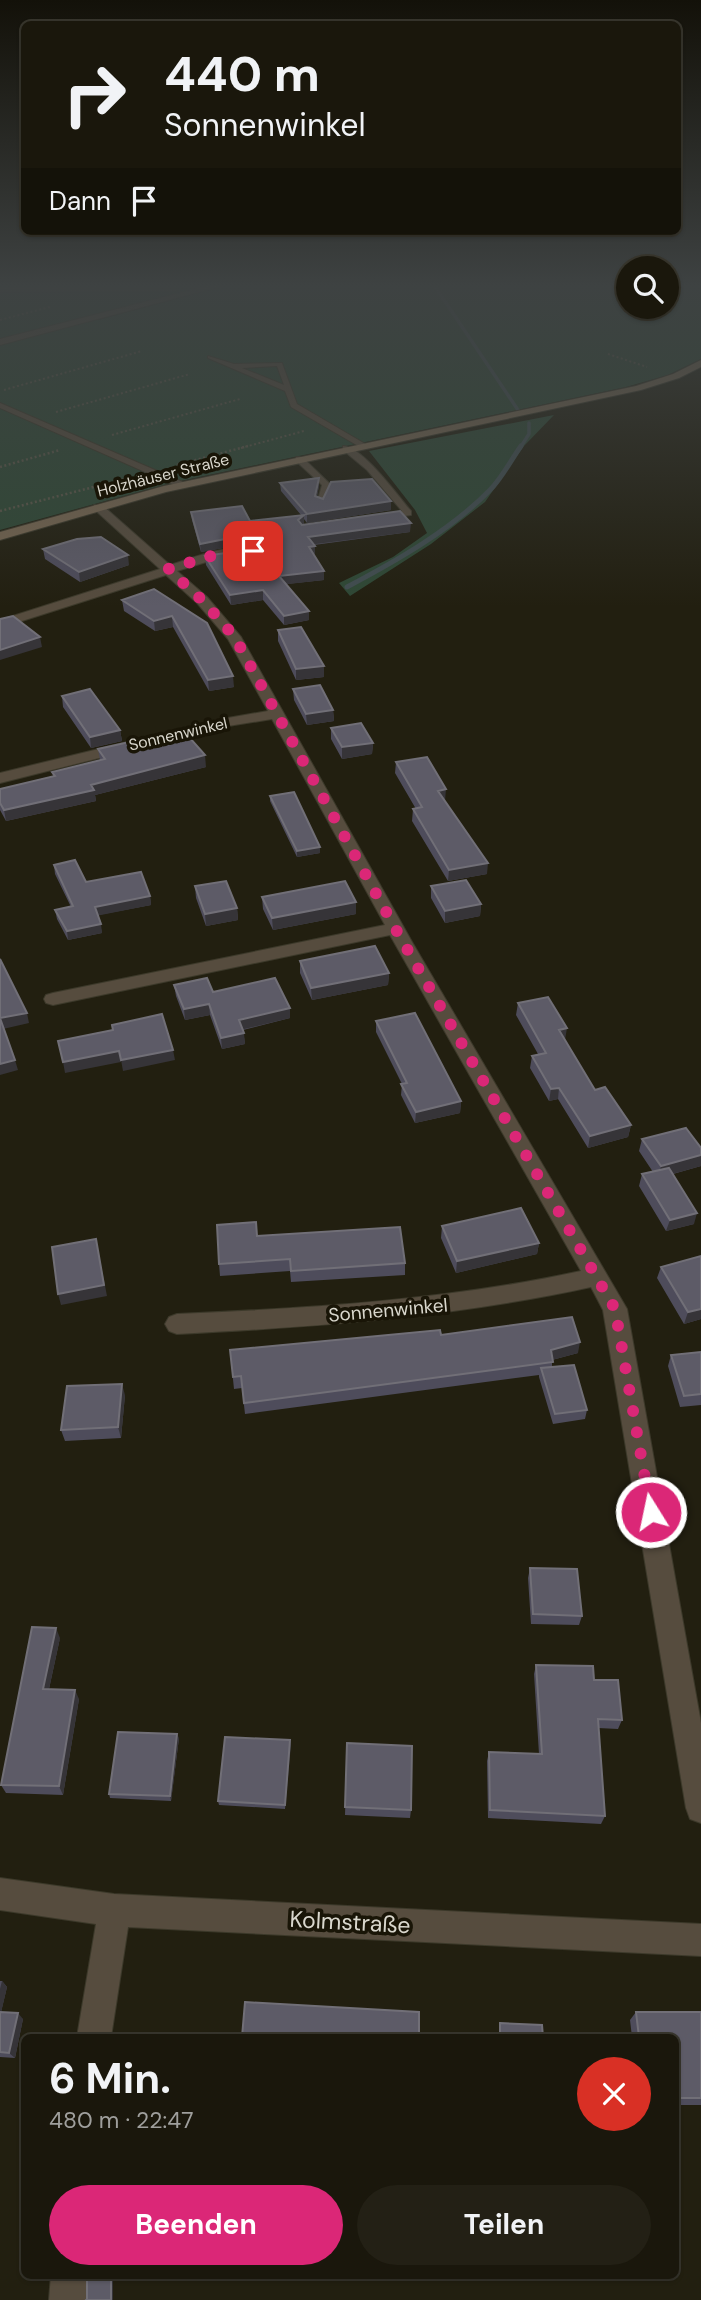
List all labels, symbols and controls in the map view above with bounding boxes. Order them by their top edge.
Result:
text: 440 m [164,42,320,106]
icon: right [49,49,140,140]
text: Sonnenwinkel [164,104,366,146]
icon: arrive [125,182,163,220]
text: Dann [49,184,111,218]
map controls [616,256,679,319]
button: search [616,256,679,319]
street label: Holzhäuser Straße [95,448,231,502]
pin [223,521,283,581]
icon: arrive [234,532,272,570]
street label: Sonnenwinkel [127,712,229,756]
street label: Sonnenwinkel [327,1292,449,1328]
position arrow [614,1475,688,1549]
street label: Kolmstraße [289,1904,411,1940]
text: 6 Min. [49,2051,171,2106]
button: close [577,2057,651,2131]
text: 480 m · 22:47 [49,2105,193,2135]
button: Beenden [49,2185,343,2265]
button: Teilen [357,2185,651,2265]

